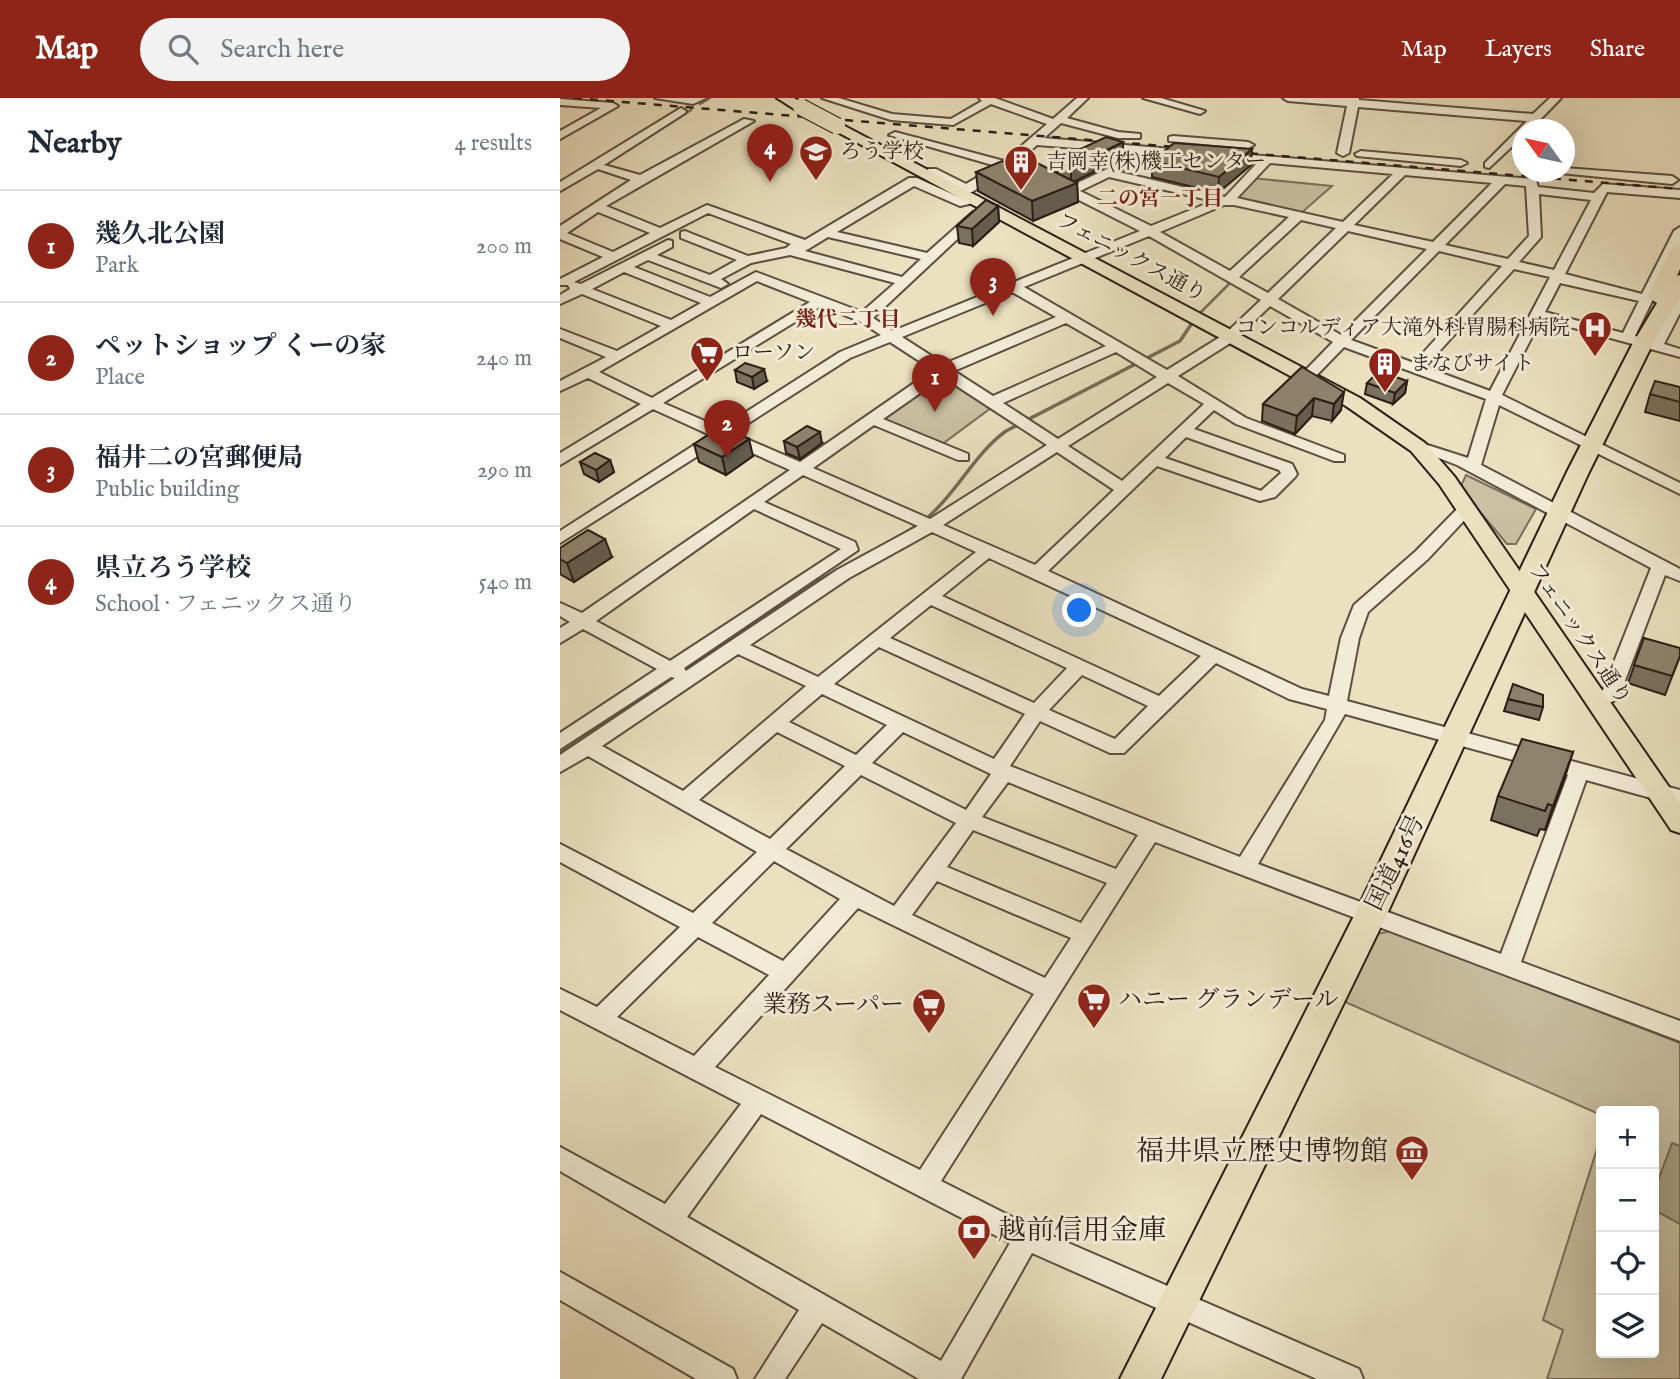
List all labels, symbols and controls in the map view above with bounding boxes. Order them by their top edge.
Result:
search box [140,18,630,81]
text: Map [35,28,98,70]
icon: search [164,30,202,68]
text: Search here [220,33,344,66]
text: Map [1401,34,1447,65]
text: Layers [1485,34,1552,65]
text: Share [1590,34,1645,65]
north arrow [1512,119,1575,182]
pin: 4 [747,124,793,182]
text: Nearby [28,125,121,163]
text: 4 results [454,129,532,158]
school or university icon: ろう学校 [797,133,835,182]
place label: ろう学校 [840,139,924,166]
building icon: 吉岡幸(株)機工センター [1002,143,1040,192]
place label: 吉岡幸(株)機工センター [1046,149,1266,176]
district label: 二の宮一丁目 [1097,186,1223,213]
street label: フェニックス通り [1051,207,1211,309]
text: 幾久北公園 [95,218,225,251]
text: 1 [47,232,55,261]
text: 200 m [476,232,532,261]
text: Park [95,251,139,280]
pin: 3 [970,258,1016,316]
district label: 幾代二丁目 [796,307,901,334]
hospital icon: コンコルディア大滝外科胃腸科病院 [1576,309,1614,358]
place label: コンコルディア大滝外科胃腸科病院 [1236,315,1570,342]
text: ペットショップ くーの家 [95,330,386,363]
supermarket icon: ローソン [688,334,726,383]
place label: ローソン [732,340,815,367]
text: 2 [46,344,56,373]
text: 240 m [476,344,532,373]
building icon: まなびサイト [1366,345,1404,394]
place label: まなびサイト [1410,351,1535,378]
pin: 1 [912,354,958,412]
text: Place [95,363,145,392]
pin: 2 [704,400,750,458]
text: 福井二の宮郵便局 [95,442,303,475]
text: 3 [47,456,55,485]
text: 290 m [477,456,532,485]
text: Public building [95,475,239,504]
text: 県立ろう学校 [95,552,251,585]
street label: フェニックス通り [1521,558,1637,710]
text: 4 [45,568,57,597]
text: 540 m [478,568,532,597]
text: School · フェニックス通り [95,590,357,619]
your location [1062,593,1096,627]
street label: 国道416号 [1360,810,1432,916]
supermarket icon: ハニー グランデール [1075,981,1113,1030]
place label: ハニー グランデール [1118,985,1339,1016]
supermarket icon: 業務スーパー [910,986,948,1035]
place label: 業務スーパー [762,990,904,1021]
map controls [1596,1106,1659,1358]
button: + [1596,1106,1659,1169]
museum icon: 福井県立歴史博物館 [1393,1133,1431,1182]
place label: 福井県立歴史博物館 [1136,1135,1388,1170]
button: − [1596,1169,1659,1232]
bank icon: 越前信用金庫 [955,1212,993,1261]
place label: 越前信用金庫 [998,1214,1166,1249]
button: locate [1596,1232,1659,1295]
button: layers [1596,1295,1659,1358]

